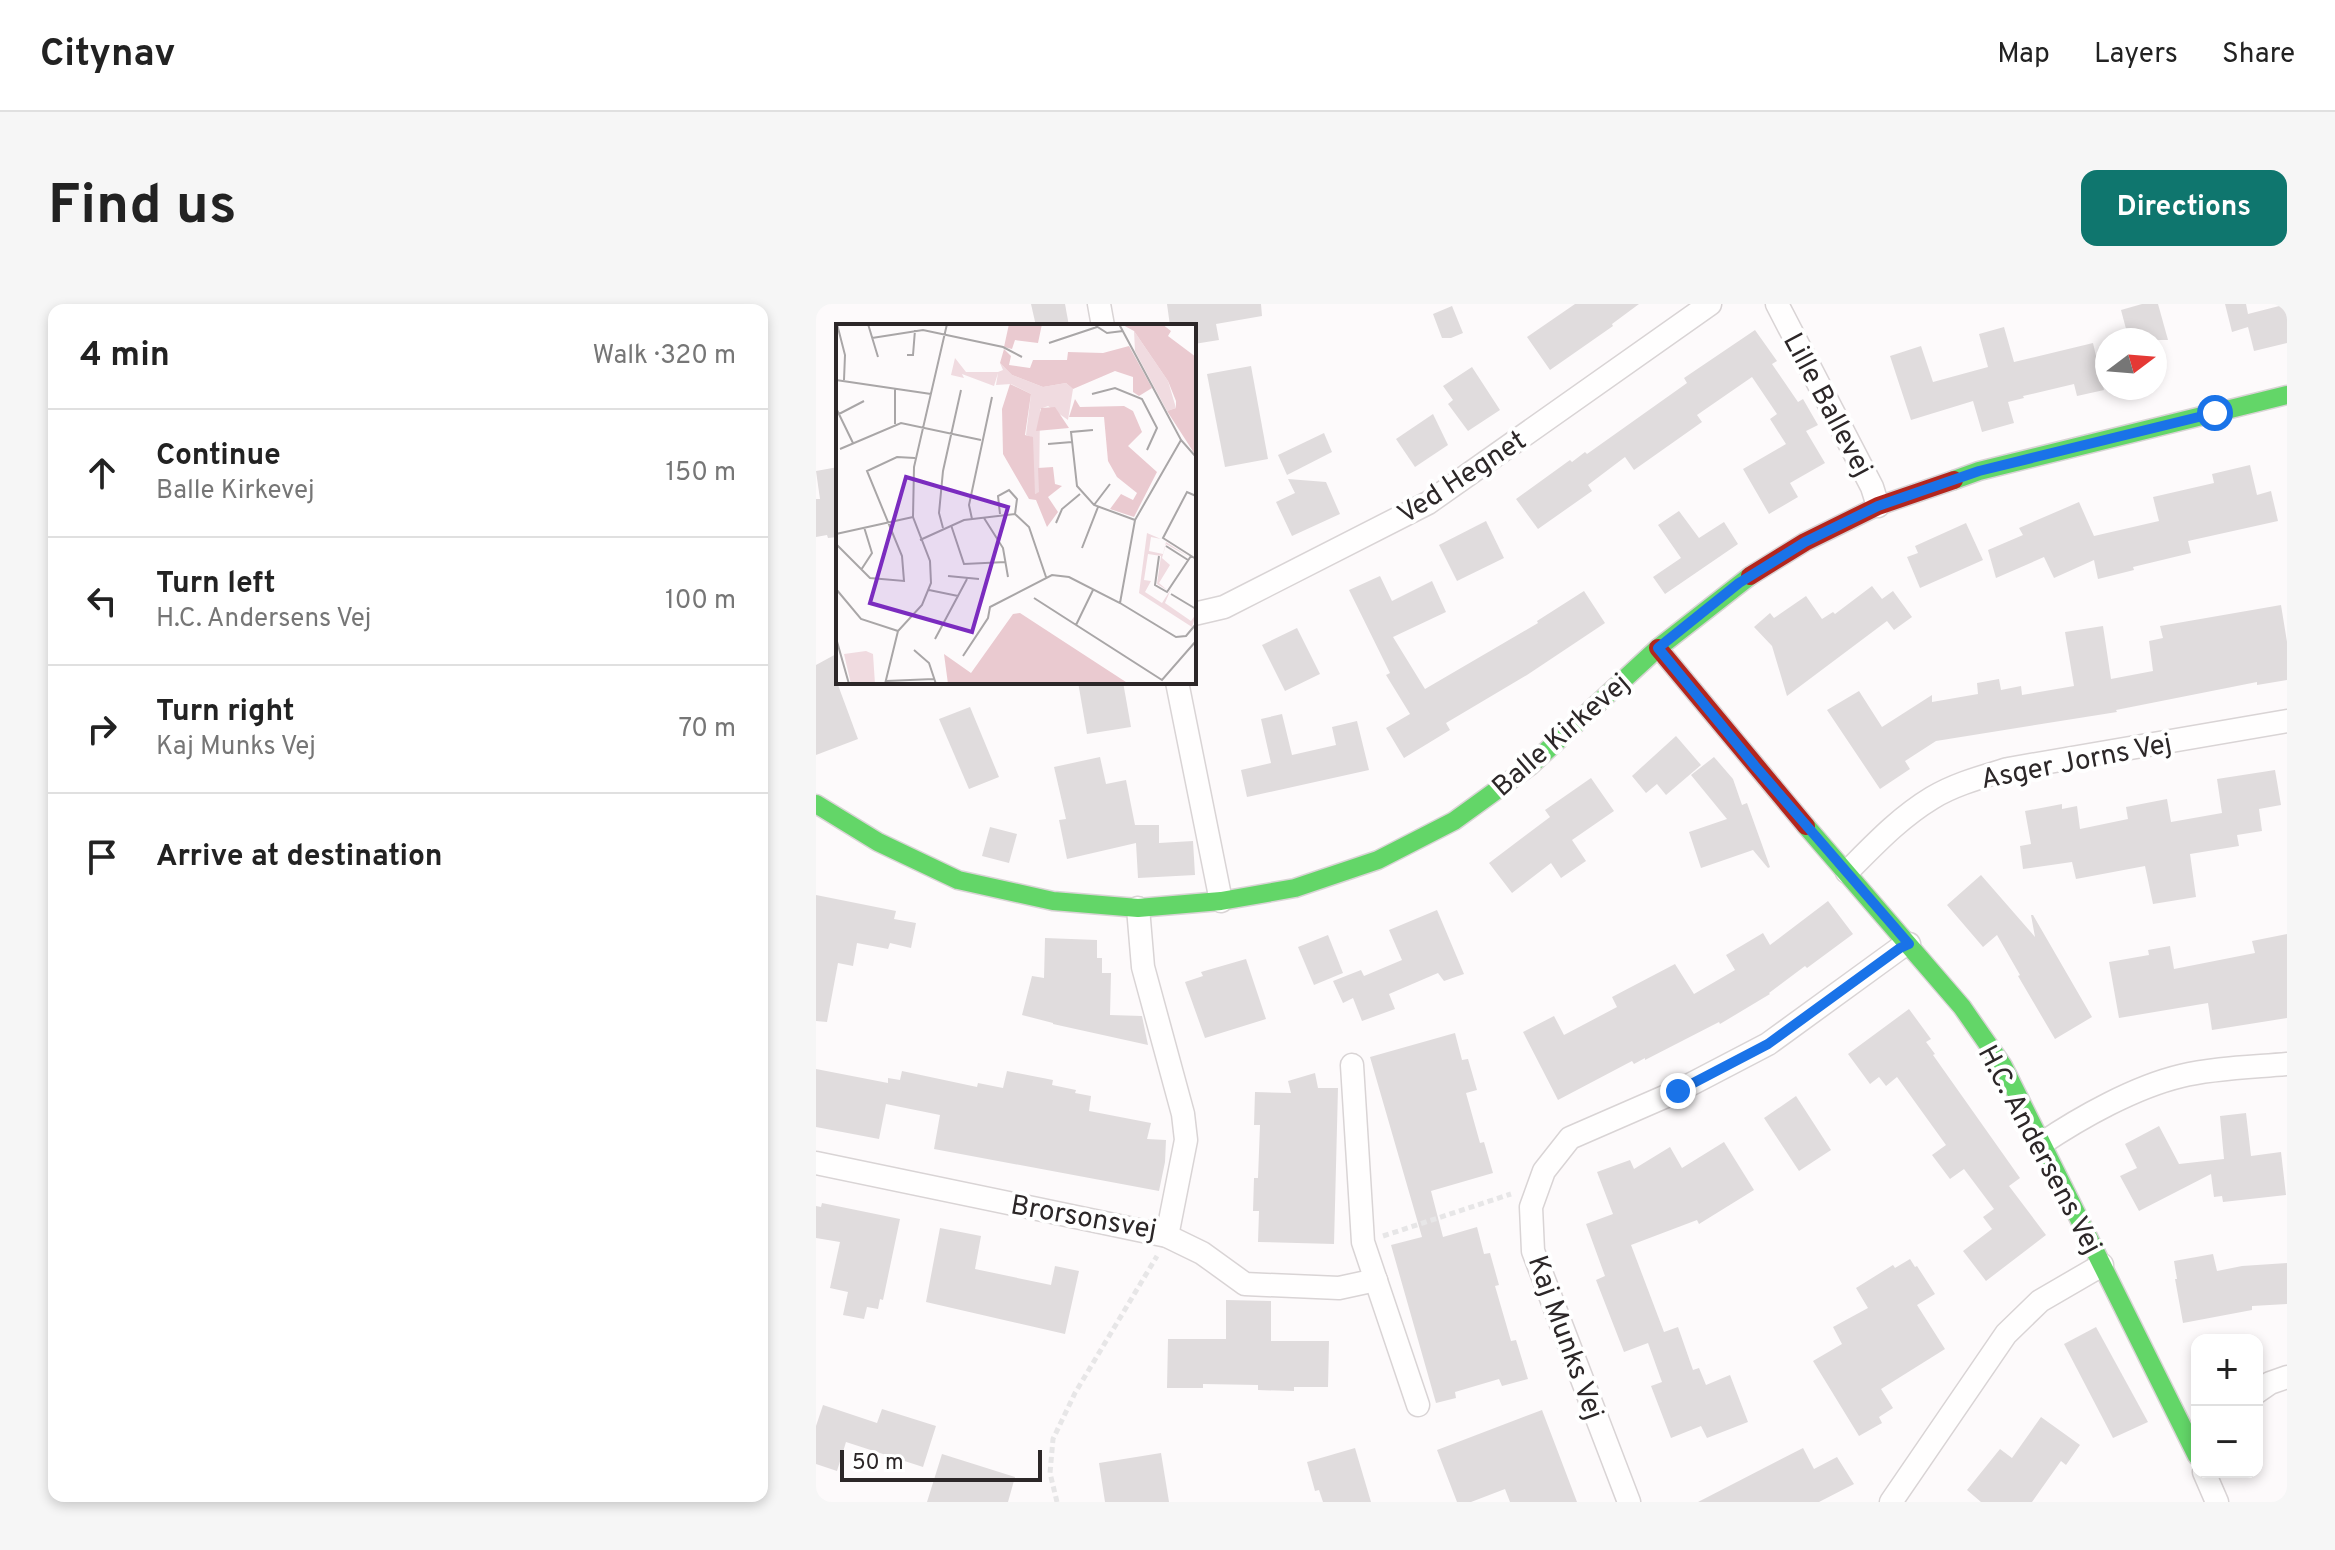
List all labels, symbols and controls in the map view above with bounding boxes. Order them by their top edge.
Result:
text: Citynav [40,31,176,80]
text: Map [1997,37,2050,73]
text: Layers [2094,37,2178,73]
text: Share [2222,37,2295,73]
button: Directions [2081,170,2287,246]
text: Find us [48,173,237,243]
inset map [836,324,1196,684]
street label: Lille Ballevej [1773,327,1879,484]
north arrow [2095,328,2167,400]
text: 4 min [80,335,170,378]
text: Walk · 320 m [592,340,736,373]
route start [2197,395,2233,431]
street label: Ved Hegnet [1392,424,1534,533]
text: Continue [156,438,281,475]
icon: ahead [80,451,124,495]
text: 150 m [665,457,736,490]
text: Balle Kirkevej [156,475,315,508]
text: Turn left [156,566,276,603]
icon: left [80,579,124,623]
text: 100 m [665,585,736,618]
text: H.C. Andersens Vej [156,603,371,636]
street label: Balle Kirkevej [1486,667,1638,806]
text: Turn right [156,694,294,731]
icon: right [80,707,124,751]
text: 70 m [678,713,736,746]
street label: Asger Jorns Vej [1978,727,2175,799]
text: Kaj Munks Vej [156,731,316,764]
icon: arrive [80,835,124,879]
text: Arrive at destination [156,839,442,876]
street label: H.C. Andersens Vej [1968,1040,2109,1261]
route end [1660,1073,1696,1109]
street label: Brorsonsvej [1008,1188,1159,1250]
street label: Kaj Munks Vej [1518,1251,1611,1425]
map controls [2191,1334,2263,1478]
button: + [2191,1334,2263,1406]
button: − [2191,1406,2263,1478]
scale bar [840,1446,1042,1482]
text: 50 m [852,1450,904,1477]

